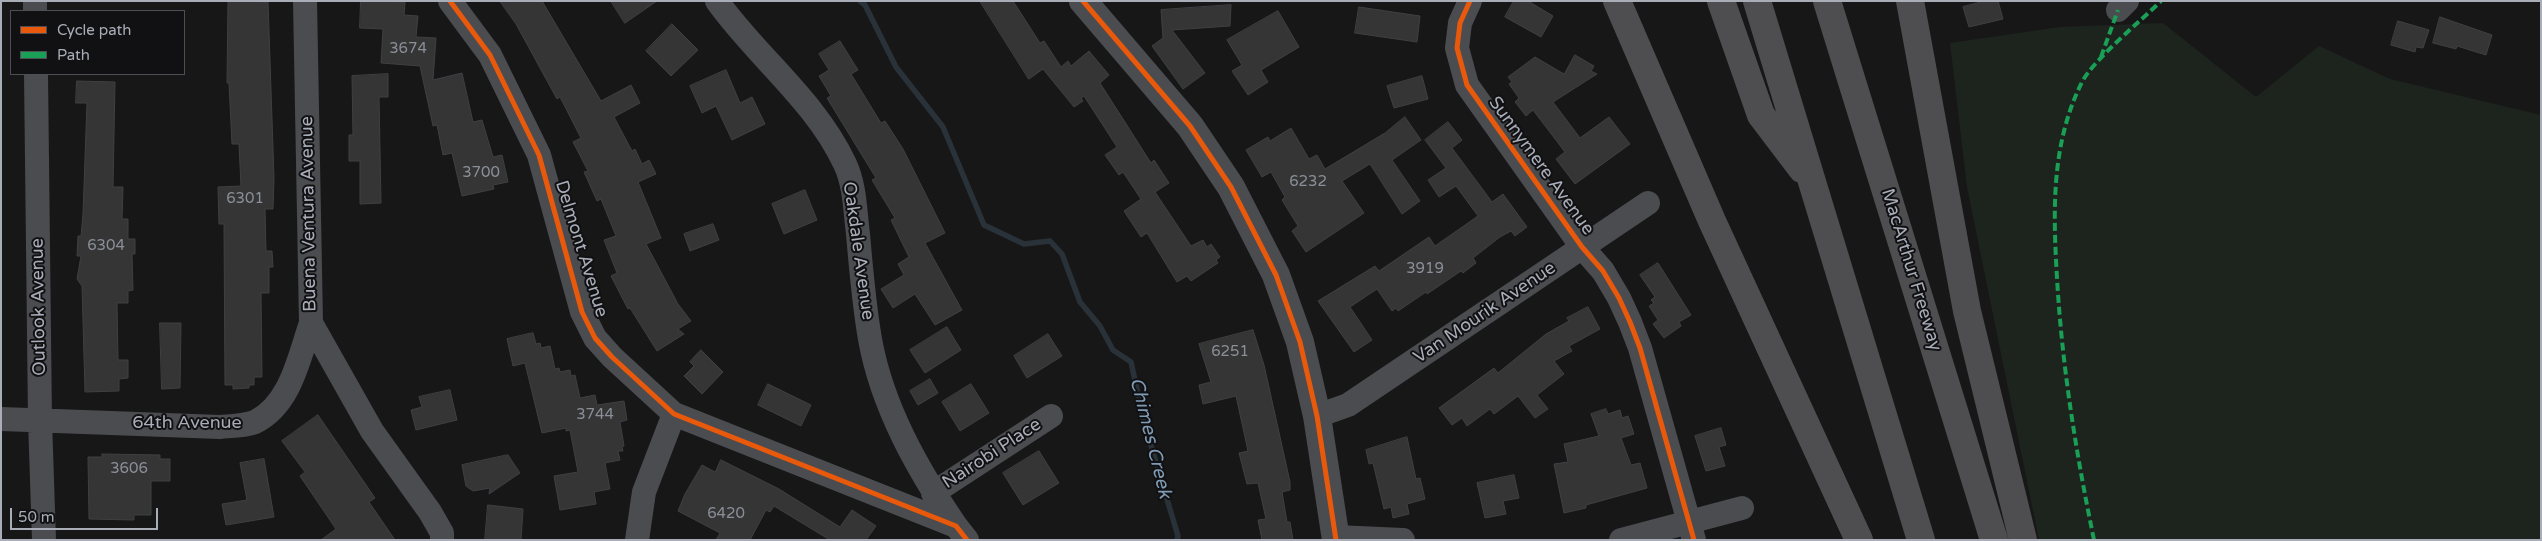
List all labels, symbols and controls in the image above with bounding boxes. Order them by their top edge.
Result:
legend [10,10,185,75]
text: Cycle path [57,21,131,39]
house number: 3674 [389,40,427,58]
text: Path [57,46,90,64]
street label: Sunnymere Avenue [1483,93,1599,239]
street label: Buena Ventura Avenue [296,116,322,312]
house number: 3700 [462,164,500,182]
house number: 6232 [1289,173,1327,191]
street label: Delmont Avenue [550,178,612,320]
street label: Oakdale Avenue [838,180,878,322]
street label: MacArthur Freeway [1876,186,1946,354]
house number: 6301 [226,190,264,208]
house number: 6304 [87,237,125,255]
street label: Outlook Avenue [27,238,51,376]
street label: Van Mourik Avenue [1410,257,1560,369]
house number: 3919 [1406,260,1444,278]
house number: 6251 [1211,343,1249,361]
water label: Chimes Creek [1124,375,1176,501]
house number: 3744 [576,406,614,424]
street label: 64th Avenue [132,412,242,434]
street label: Nairobi Place [939,414,1045,494]
house number: 3606 [110,460,148,478]
scale bar [12,498,160,530]
house number: 6420 [707,505,745,523]
text: 50 m [18,508,55,526]

